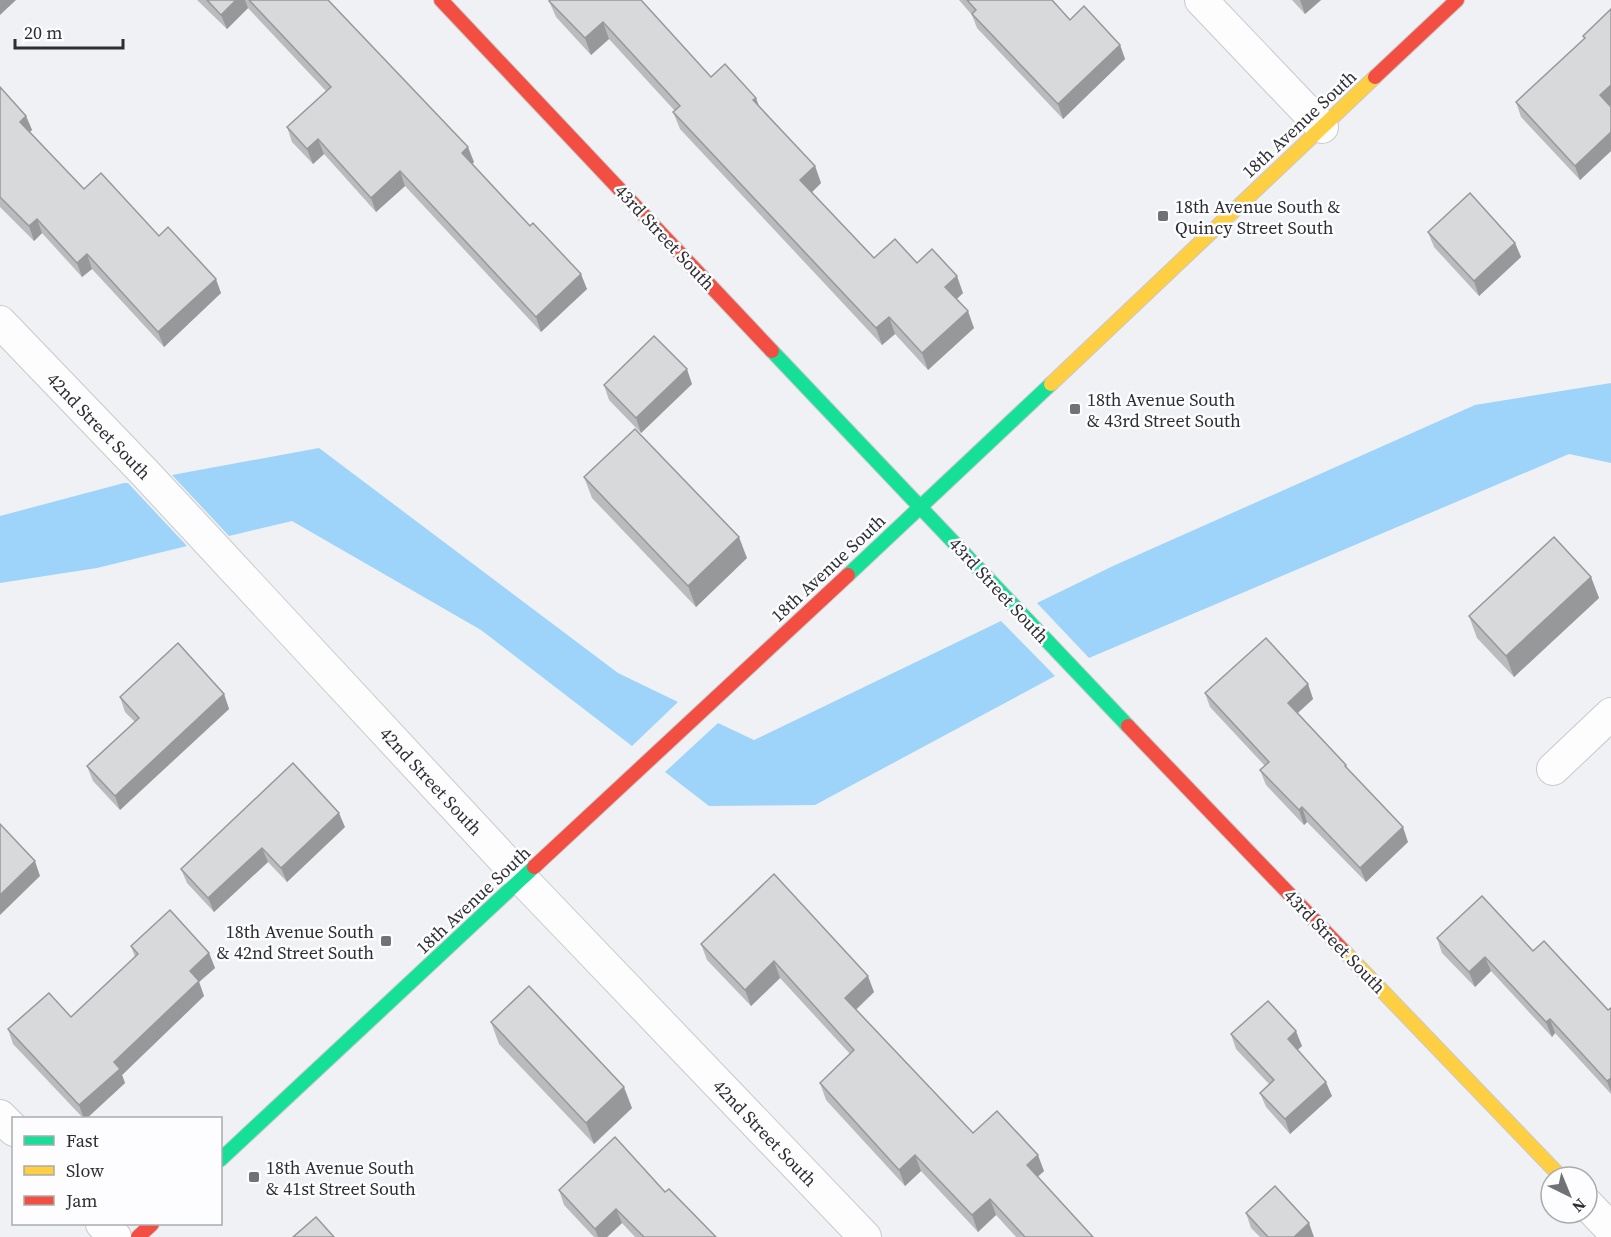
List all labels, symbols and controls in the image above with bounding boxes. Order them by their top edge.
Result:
scale bar [15,12,123,50]
text: 20 m [24,20,62,45]
street label: 18th Avenue South [1236,64,1362,184]
street label: 43rd Street South [609,179,721,296]
place label: 18th Avenue South & Quincy Street South [1175,194,1340,240]
marker: 18th Avenue South & Quincy Street South [1156,209,1170,223]
street label: 42nd Street South [41,367,157,485]
place label: 18th Avenue South & 43rd Street South [1087,387,1241,433]
marker: 18th Avenue South & 43rd Street South [1068,402,1082,416]
street label: 18th Avenue South [765,508,891,628]
street label: 43rd Street South [943,532,1055,649]
street label: 42nd Street South [374,721,488,841]
street label: 18th Avenue South [410,840,536,960]
street label: 43rd Street South [1279,883,1392,999]
place label: 18th Avenue South & 42nd Street South [217,919,374,965]
marker: 18th Avenue South & 42nd Street South [379,934,393,948]
street label: 42nd Street South [707,1074,823,1192]
legend [12,1117,222,1225]
text: Fast [66,1128,99,1153]
place label: 18th Avenue South & 41st Street South [266,1155,416,1201]
text: Slow [66,1158,104,1183]
north arrow [1539,1165,1599,1225]
marker: 18th Avenue South & 41st Street South [247,1170,261,1184]
text: Jam [65,1188,98,1213]
text: N [1567,1194,1591,1218]

